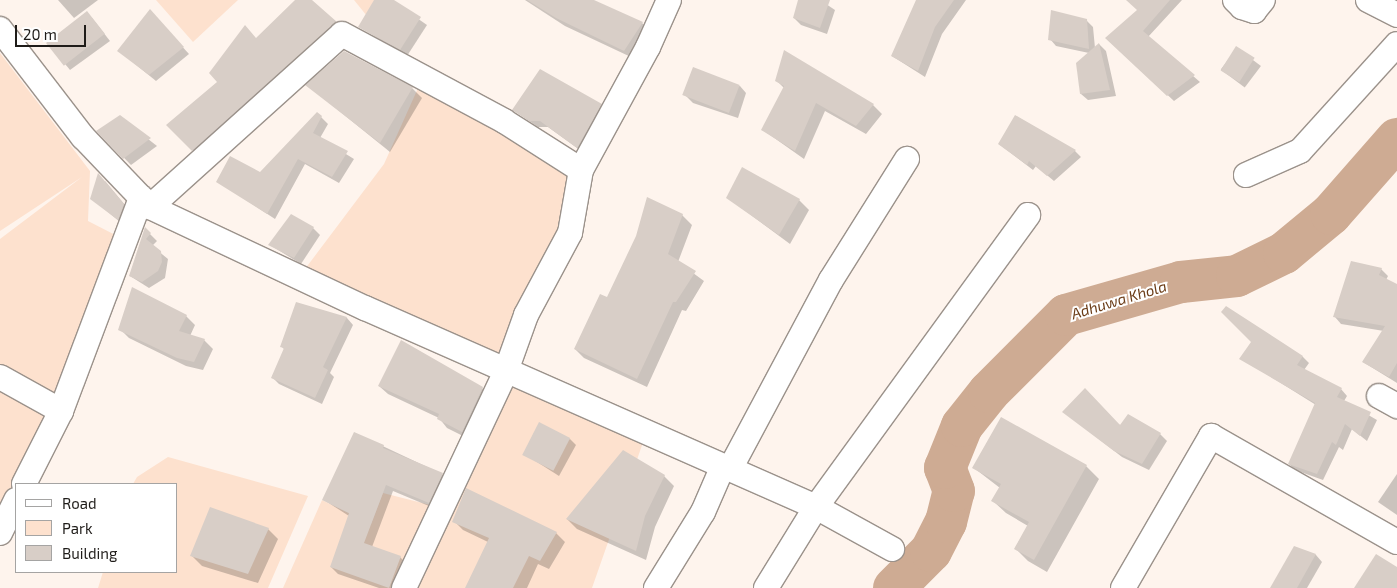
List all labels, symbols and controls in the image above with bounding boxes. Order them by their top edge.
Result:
scale bar [18,15,89,47]
text: 20 m [23,25,57,43]
water label: Adhuwa Khola [1069,277,1169,323]
legend [15,483,178,573]
text: Road [62,494,97,512]
text: Park [62,519,93,537]
text: Building [62,544,117,562]

